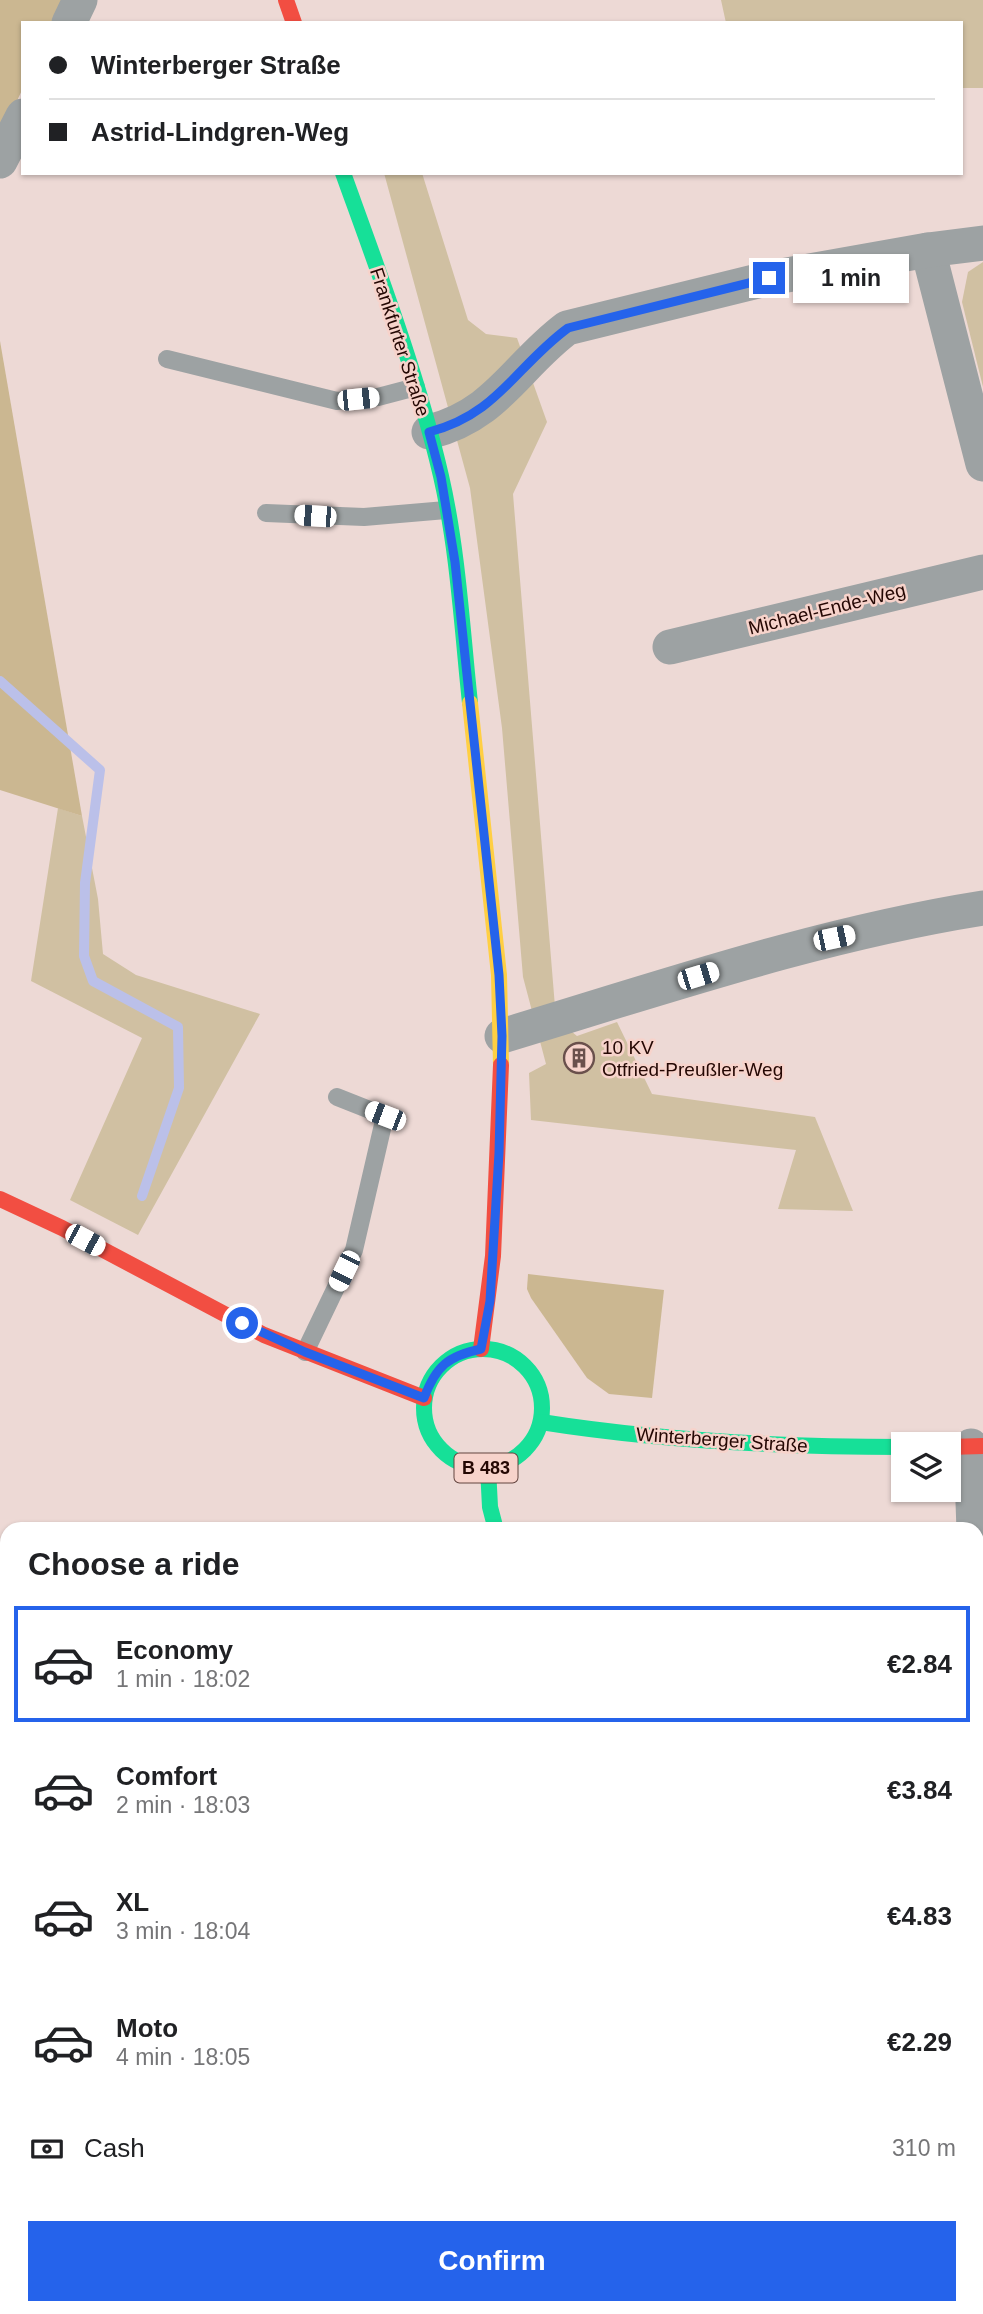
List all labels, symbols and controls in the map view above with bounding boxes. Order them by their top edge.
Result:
text: Winterberger Straße [91,50,341,80]
text: Astrid-Lindgren-Weg [91,117,349,147]
callout: 1 min [794,254,909,302]
route end [753,262,785,294]
street label: Frankfurter Straße [366,265,434,419]
text: 1 min [821,265,881,291]
car [337,386,380,412]
car [294,504,337,528]
street label: Michael-Ende-Weg [746,579,908,639]
car [812,923,857,953]
car [675,960,722,992]
place label: 10 KV Otfried-Preußler-Weg [602,1037,783,1080]
building icon: 10 KV Otfried-Preußler-Weg [562,1041,596,1075]
car [362,1099,409,1133]
car [62,1221,109,1259]
car [326,1248,363,1294]
route start [226,1307,258,1339]
street label: Winterberger Straße [635,1424,809,1456]
map controls [891,1432,961,1502]
button: layers [891,1432,961,1502]
road number: B 483 [454,1454,518,1483]
text: Choose a ride [28,1546,240,1582]
icon: car [32,1633,95,1696]
text: Economy [116,1635,233,1665]
text: €2.84 [887,1649,952,1679]
text: 1 min · 18:02 [116,1666,250,1692]
icon: car [32,1759,95,1822]
text: Comfort [116,1761,217,1791]
text: €3.84 [887,1775,952,1805]
text: 2 min · 18:03 [116,1792,250,1818]
icon: car [32,1885,95,1948]
text: XL [116,1887,149,1917]
text: €4.83 [887,1901,952,1931]
text: 3 min · 18:04 [116,1918,250,1944]
icon: car [32,2011,95,2074]
text: Moto [116,2013,178,2043]
text: €2.29 [887,2027,952,2057]
text: 4 min · 18:05 [116,2044,250,2070]
icon: cash [28,2130,66,2168]
text: Cash [84,2133,145,2163]
text: 310 m [892,2135,956,2161]
button: Confirm [28,2221,956,2301]

